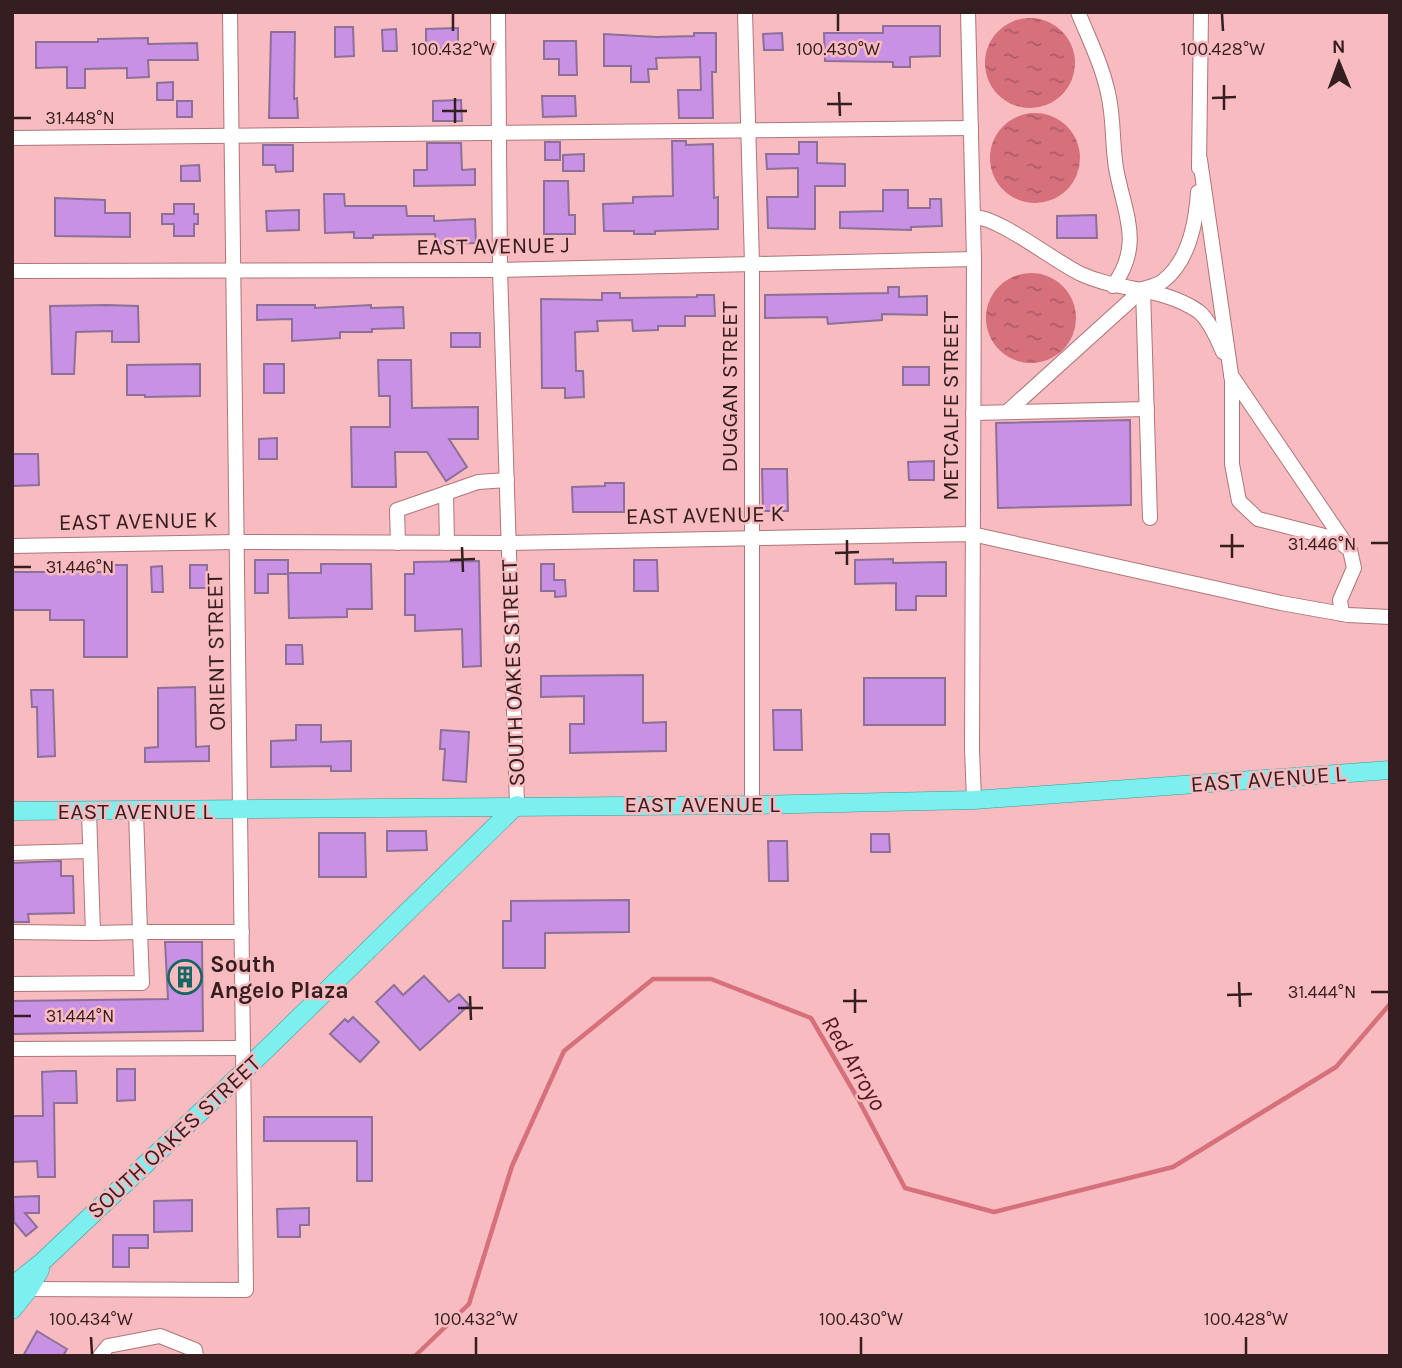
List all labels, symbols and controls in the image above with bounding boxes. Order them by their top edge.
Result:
north arrow [1304,28,1374,98]
text: N [1332,36,1346,58]
text: 100.432°W [411,38,495,60]
text: 100.430°W [796,38,880,60]
text: 100.428°W [1181,38,1265,60]
text: 31.448°N [45,107,115,129]
street label: EAST AVENUE J [416,231,570,261]
street label: DUGGAN STREET [716,301,743,473]
street label: METCALFE STREET [937,311,964,501]
street label: EAST AVENUE K [625,500,785,530]
street label: EAST AVENUE K [58,506,218,536]
text: 31.446°N [1288,533,1356,555]
text: 31.446°N [46,556,114,578]
street label: SOUTH OAKES STREET [496,558,530,787]
street label: ORIENT STREET [201,572,231,731]
street label: EAST AVENUE L [1190,760,1347,798]
street label: EAST AVENUE L [624,791,780,818]
street label: EAST AVENUE L [57,798,213,825]
place label: South Angelo Plaza [210,951,349,1004]
building icon: South Angelo Plaza [166,958,204,996]
text: 31.444°N [1288,981,1356,1003]
text: 31.444°N [46,1005,114,1027]
water label: Red Arroyo [816,1010,893,1116]
street label: SOUTH OAKES STREET [82,1049,267,1224]
text: 100.434°W [49,1308,133,1330]
text: 100.432°W [434,1308,518,1330]
text: 100.430°W [819,1308,903,1330]
text: 100.428°W [1204,1308,1288,1330]

